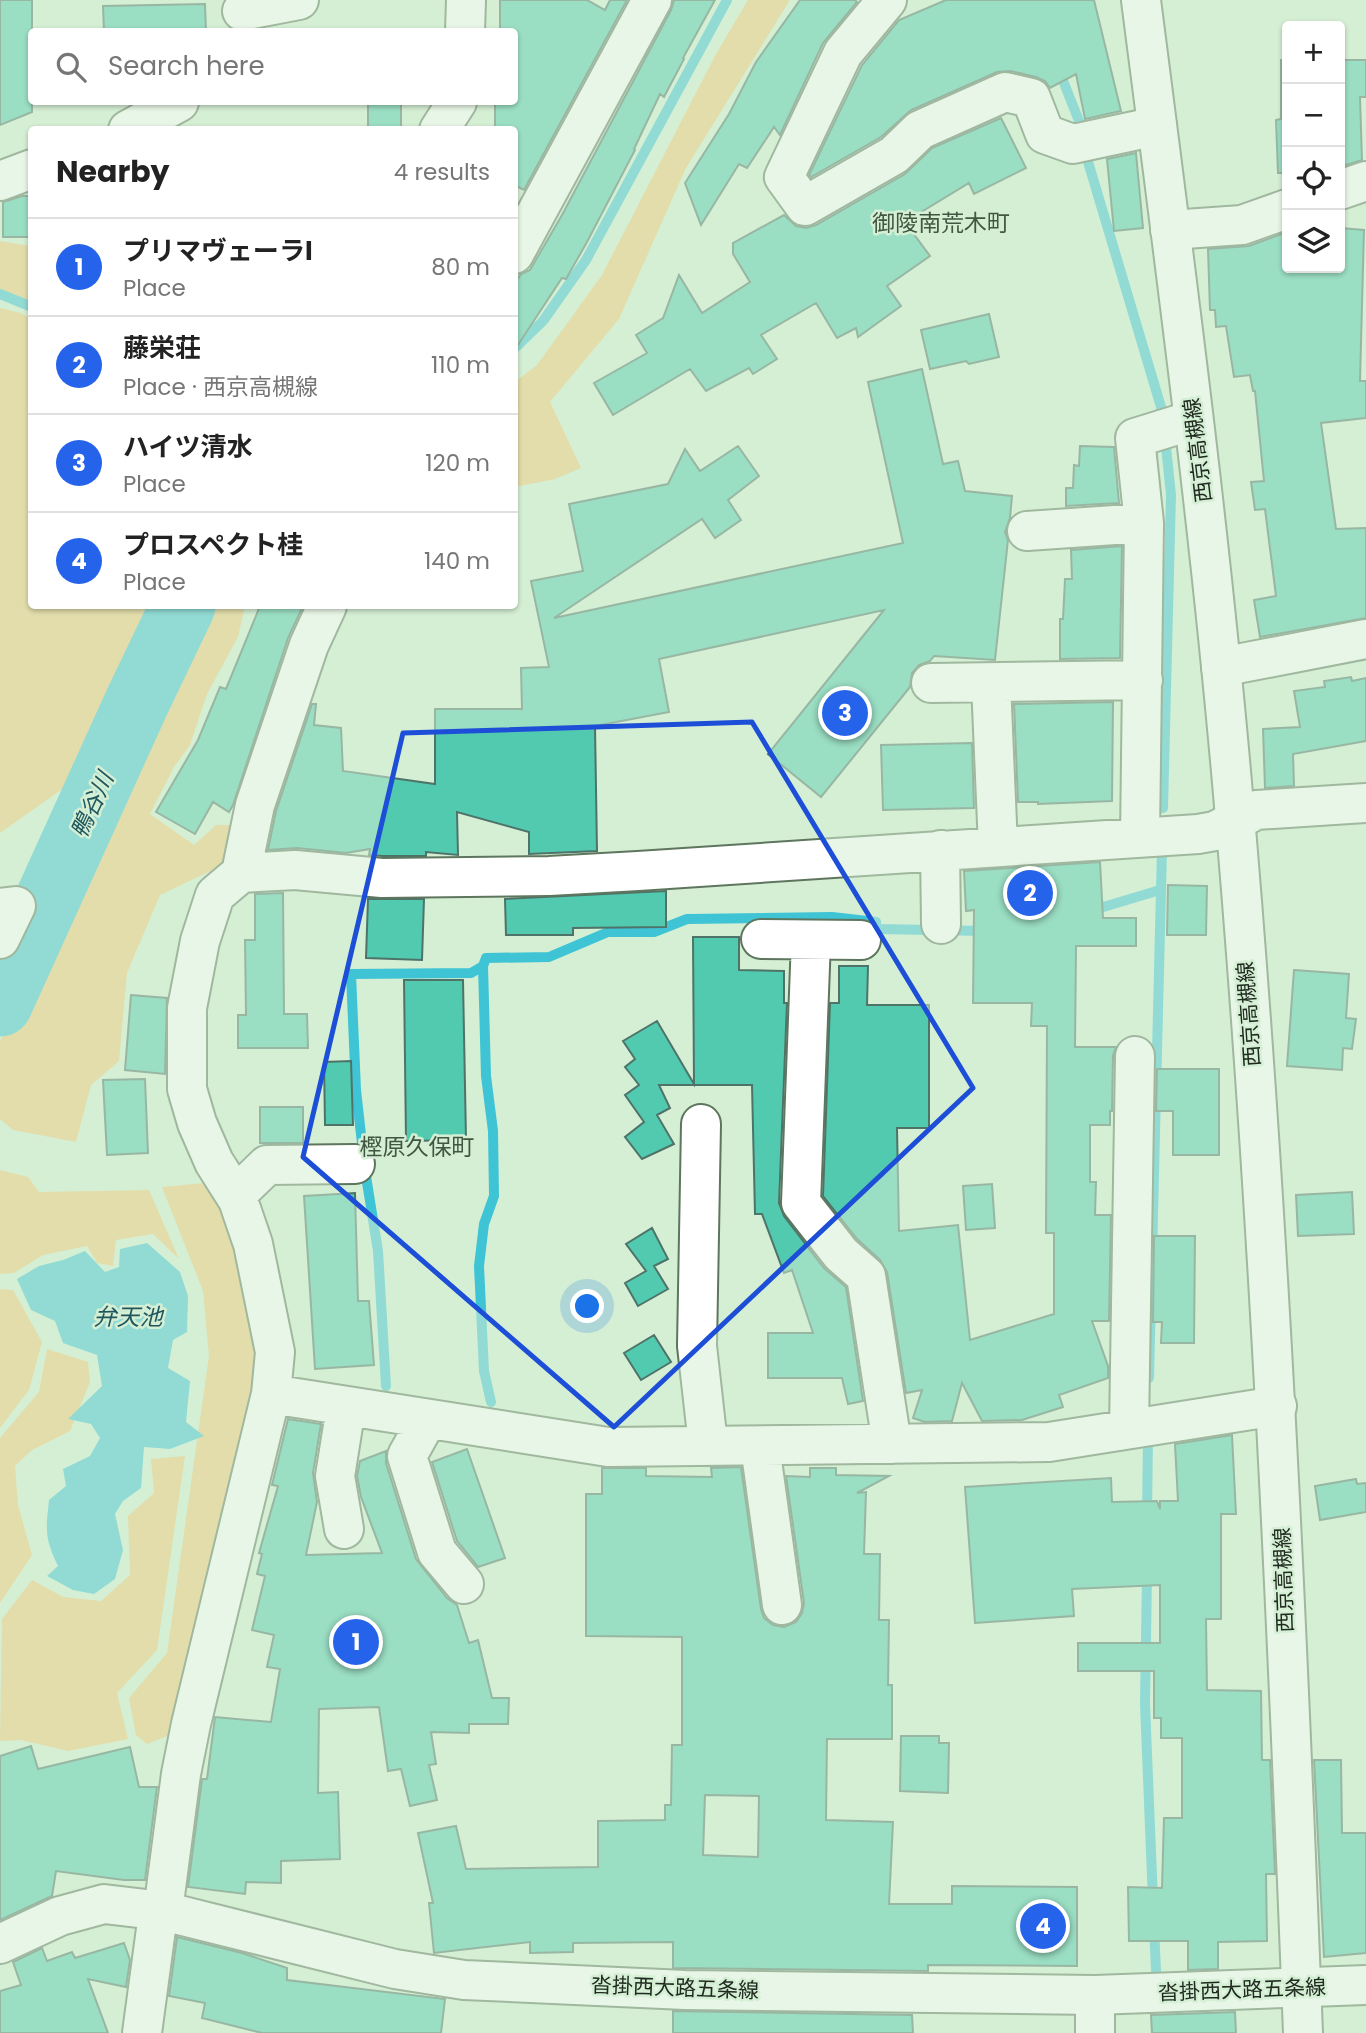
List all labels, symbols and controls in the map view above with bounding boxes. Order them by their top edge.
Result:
map controls [1282,21,1345,273]
button: + [1282,21,1345,84]
search box [28,28,518,105]
icon: search [52,48,90,86]
text: Search here [108,48,265,84]
button: − [1282,84,1345,147]
button: locate [1282,147,1345,210]
text: Nearby [56,150,170,193]
text: 4 results [394,156,490,188]
district label: 御陵南荒木町 [872,207,1010,239]
button: layers [1282,210,1345,273]
text: プリマヴェーラI [123,233,313,269]
text: 1 [75,251,83,283]
text: 80 m [431,251,490,283]
text: Place [123,272,186,304]
text: 藤栄荘 [123,330,201,366]
text: 2 [72,349,86,381]
text: 110 m [431,349,490,381]
text: Place · 西京高槻線 [123,371,318,403]
street label: 西京高槻線 [1177,396,1218,504]
text: ハイツ清水 [123,429,252,465]
text: 3 [72,447,86,479]
text: 120 m [425,447,490,479]
text: Place [123,468,186,500]
text: プロスペクト桂 [123,527,303,563]
text: 4 [71,545,87,577]
text: 140 m [424,545,490,577]
text: Place [123,566,186,598]
pin: 3 [822,687,868,739]
water label: 鴨谷川 [63,764,122,843]
pin: 2 [1007,867,1053,919]
street label: 西京高槻線 [1230,961,1267,1067]
district label: 樫原久保町 [360,1131,475,1163]
your location [570,1289,604,1323]
water label: 弁天池 [94,1301,165,1333]
street label: 西京高槻線 [1267,1527,1300,1633]
pin: 1 [333,1616,379,1668]
pin: 4 [1020,1900,1066,1952]
street label: 沓掛西大路五条線 [591,1970,759,2005]
street label: 沓掛西大路五条線 [1158,1972,1326,2007]

